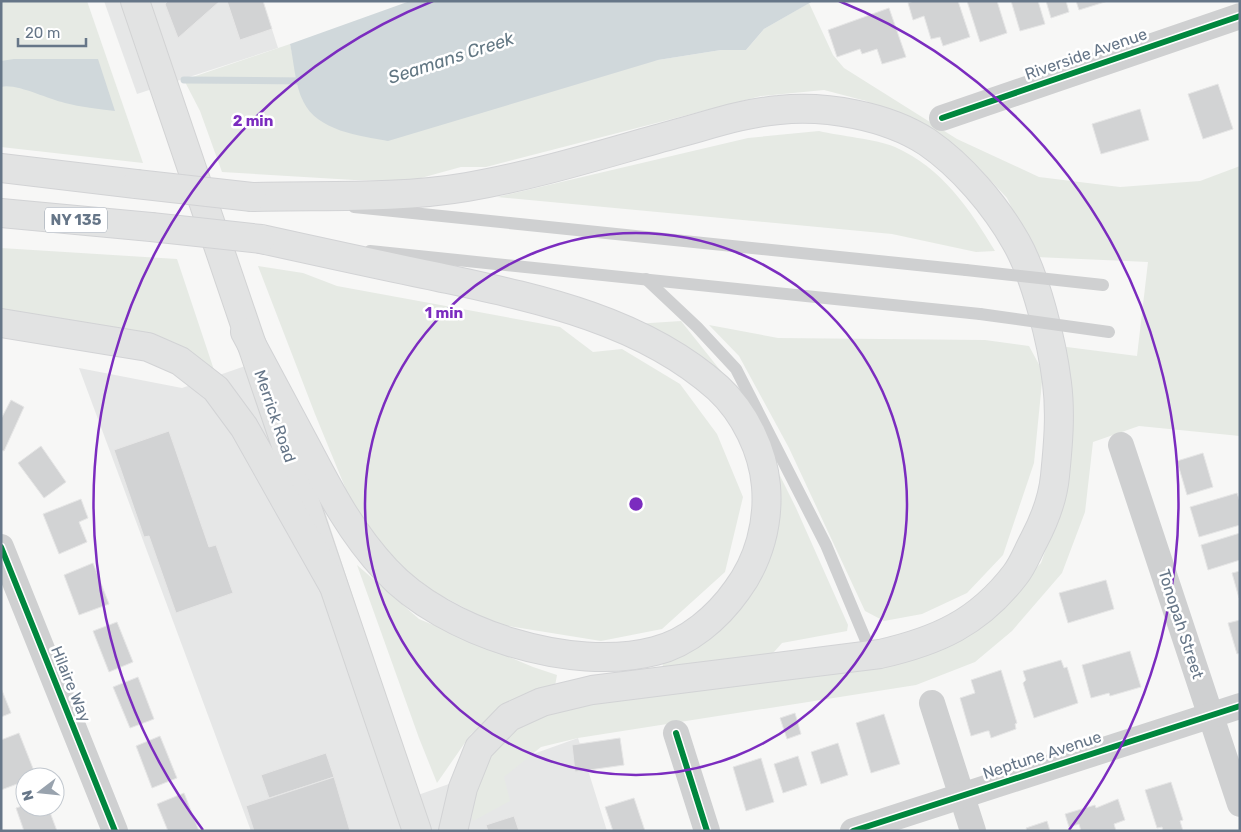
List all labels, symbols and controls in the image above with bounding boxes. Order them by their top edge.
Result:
scale bar [18,15,85,47]
text: 20 m [25,24,60,42]
street label: Riverside Avenue [1022,24,1150,84]
water label: Seamans Creek [385,27,517,89]
text: 2 min [233,112,273,130]
road number: NY 135 [45,208,107,232]
text: 1 min [425,304,463,322]
street label: Merrick Road [250,367,300,465]
centre of rings [627,495,645,513]
street label: Tonopah Street [1154,567,1208,681]
street label: Hilaire Way [47,643,95,725]
street label: Neptune Avenue [980,727,1104,783]
north arrow [15,767,65,817]
text: N [18,788,38,803]

